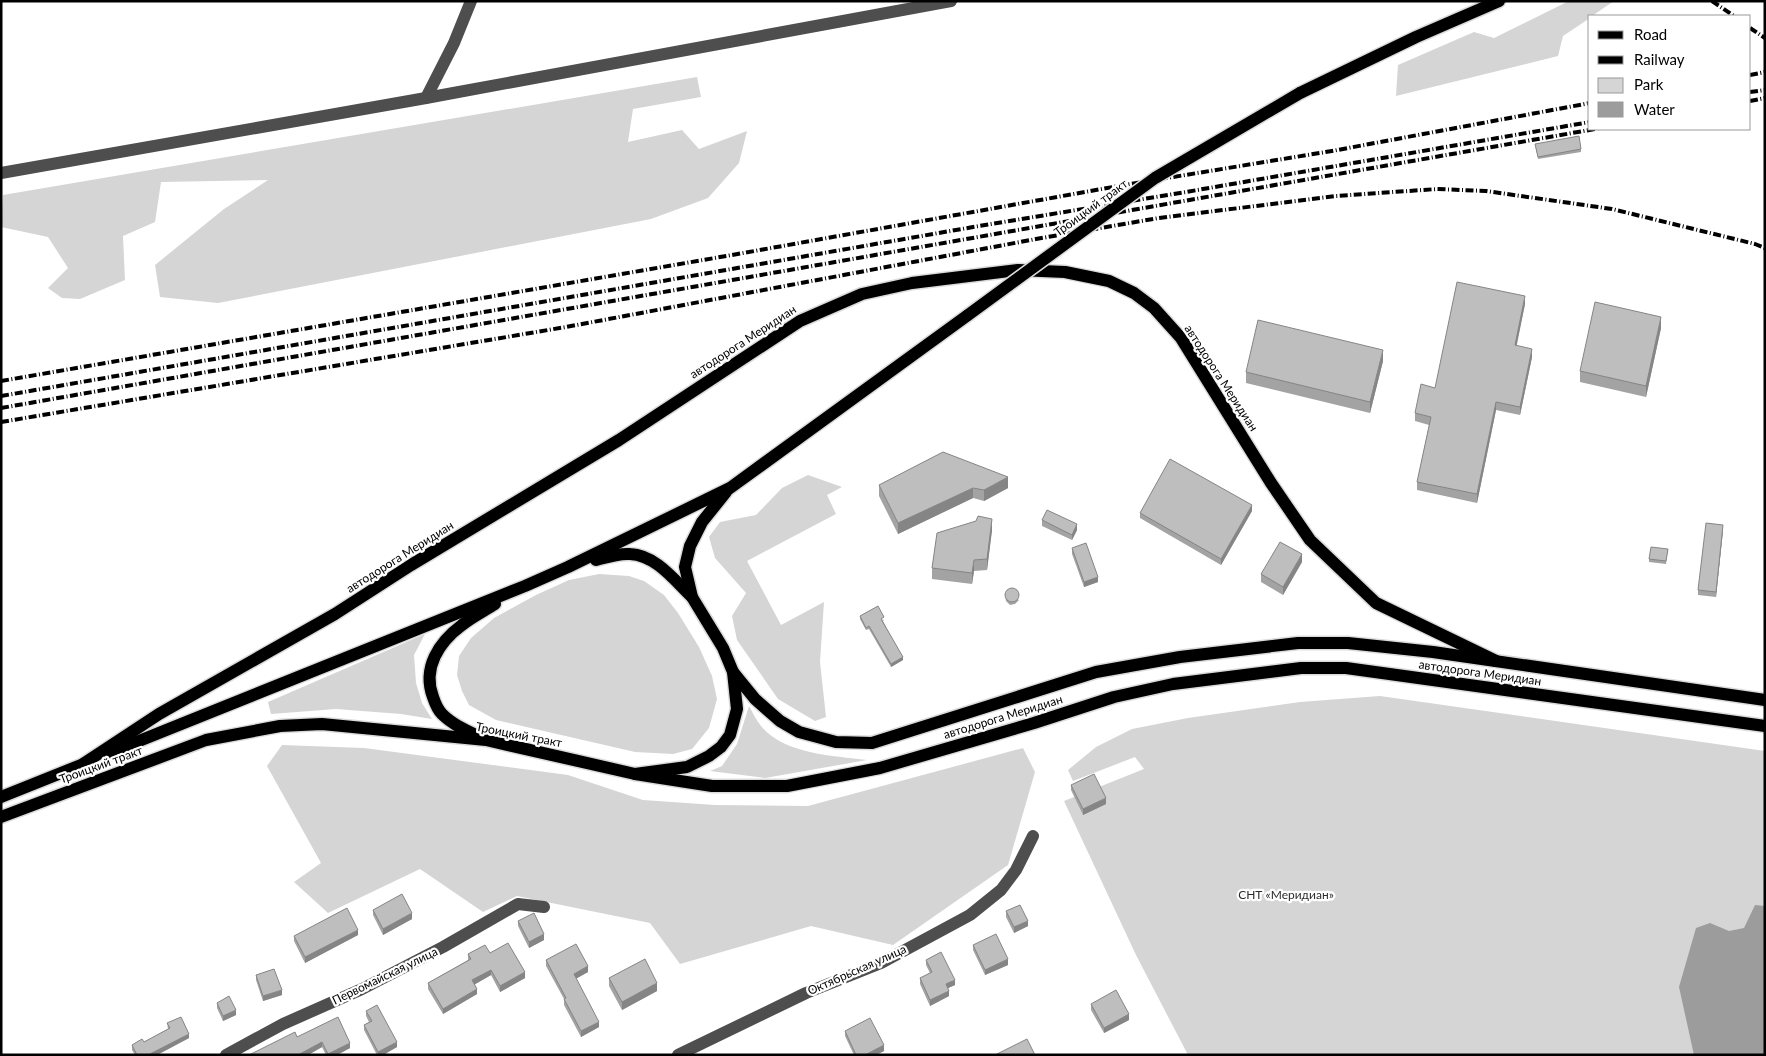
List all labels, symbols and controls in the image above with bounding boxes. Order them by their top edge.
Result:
legend [1588,15,1751,130]
text: Road [1634,25,1667,43]
text: Railway [1634,50,1685,68]
text: Park [1634,75,1664,93]
text: Water [1634,100,1675,118]
street label: Троицкий тракт [1051,176,1131,239]
street label: автодорога Меридиан [687,302,799,382]
street label: автодорога Меридиан [1181,322,1261,434]
street label: автодорога Меридиан [343,517,456,596]
street label: автодорога Меридиан [1418,656,1542,689]
street label: автодорога Меридиан [941,691,1064,742]
street label: Троицкий тракт [475,719,564,750]
street label: Троицкий тракт [57,743,145,787]
park label: СНТ «Меридиан» [1238,887,1334,902]
street label: Октябрьская улица [805,941,909,998]
street label: Первомайская улица [330,943,440,1008]

